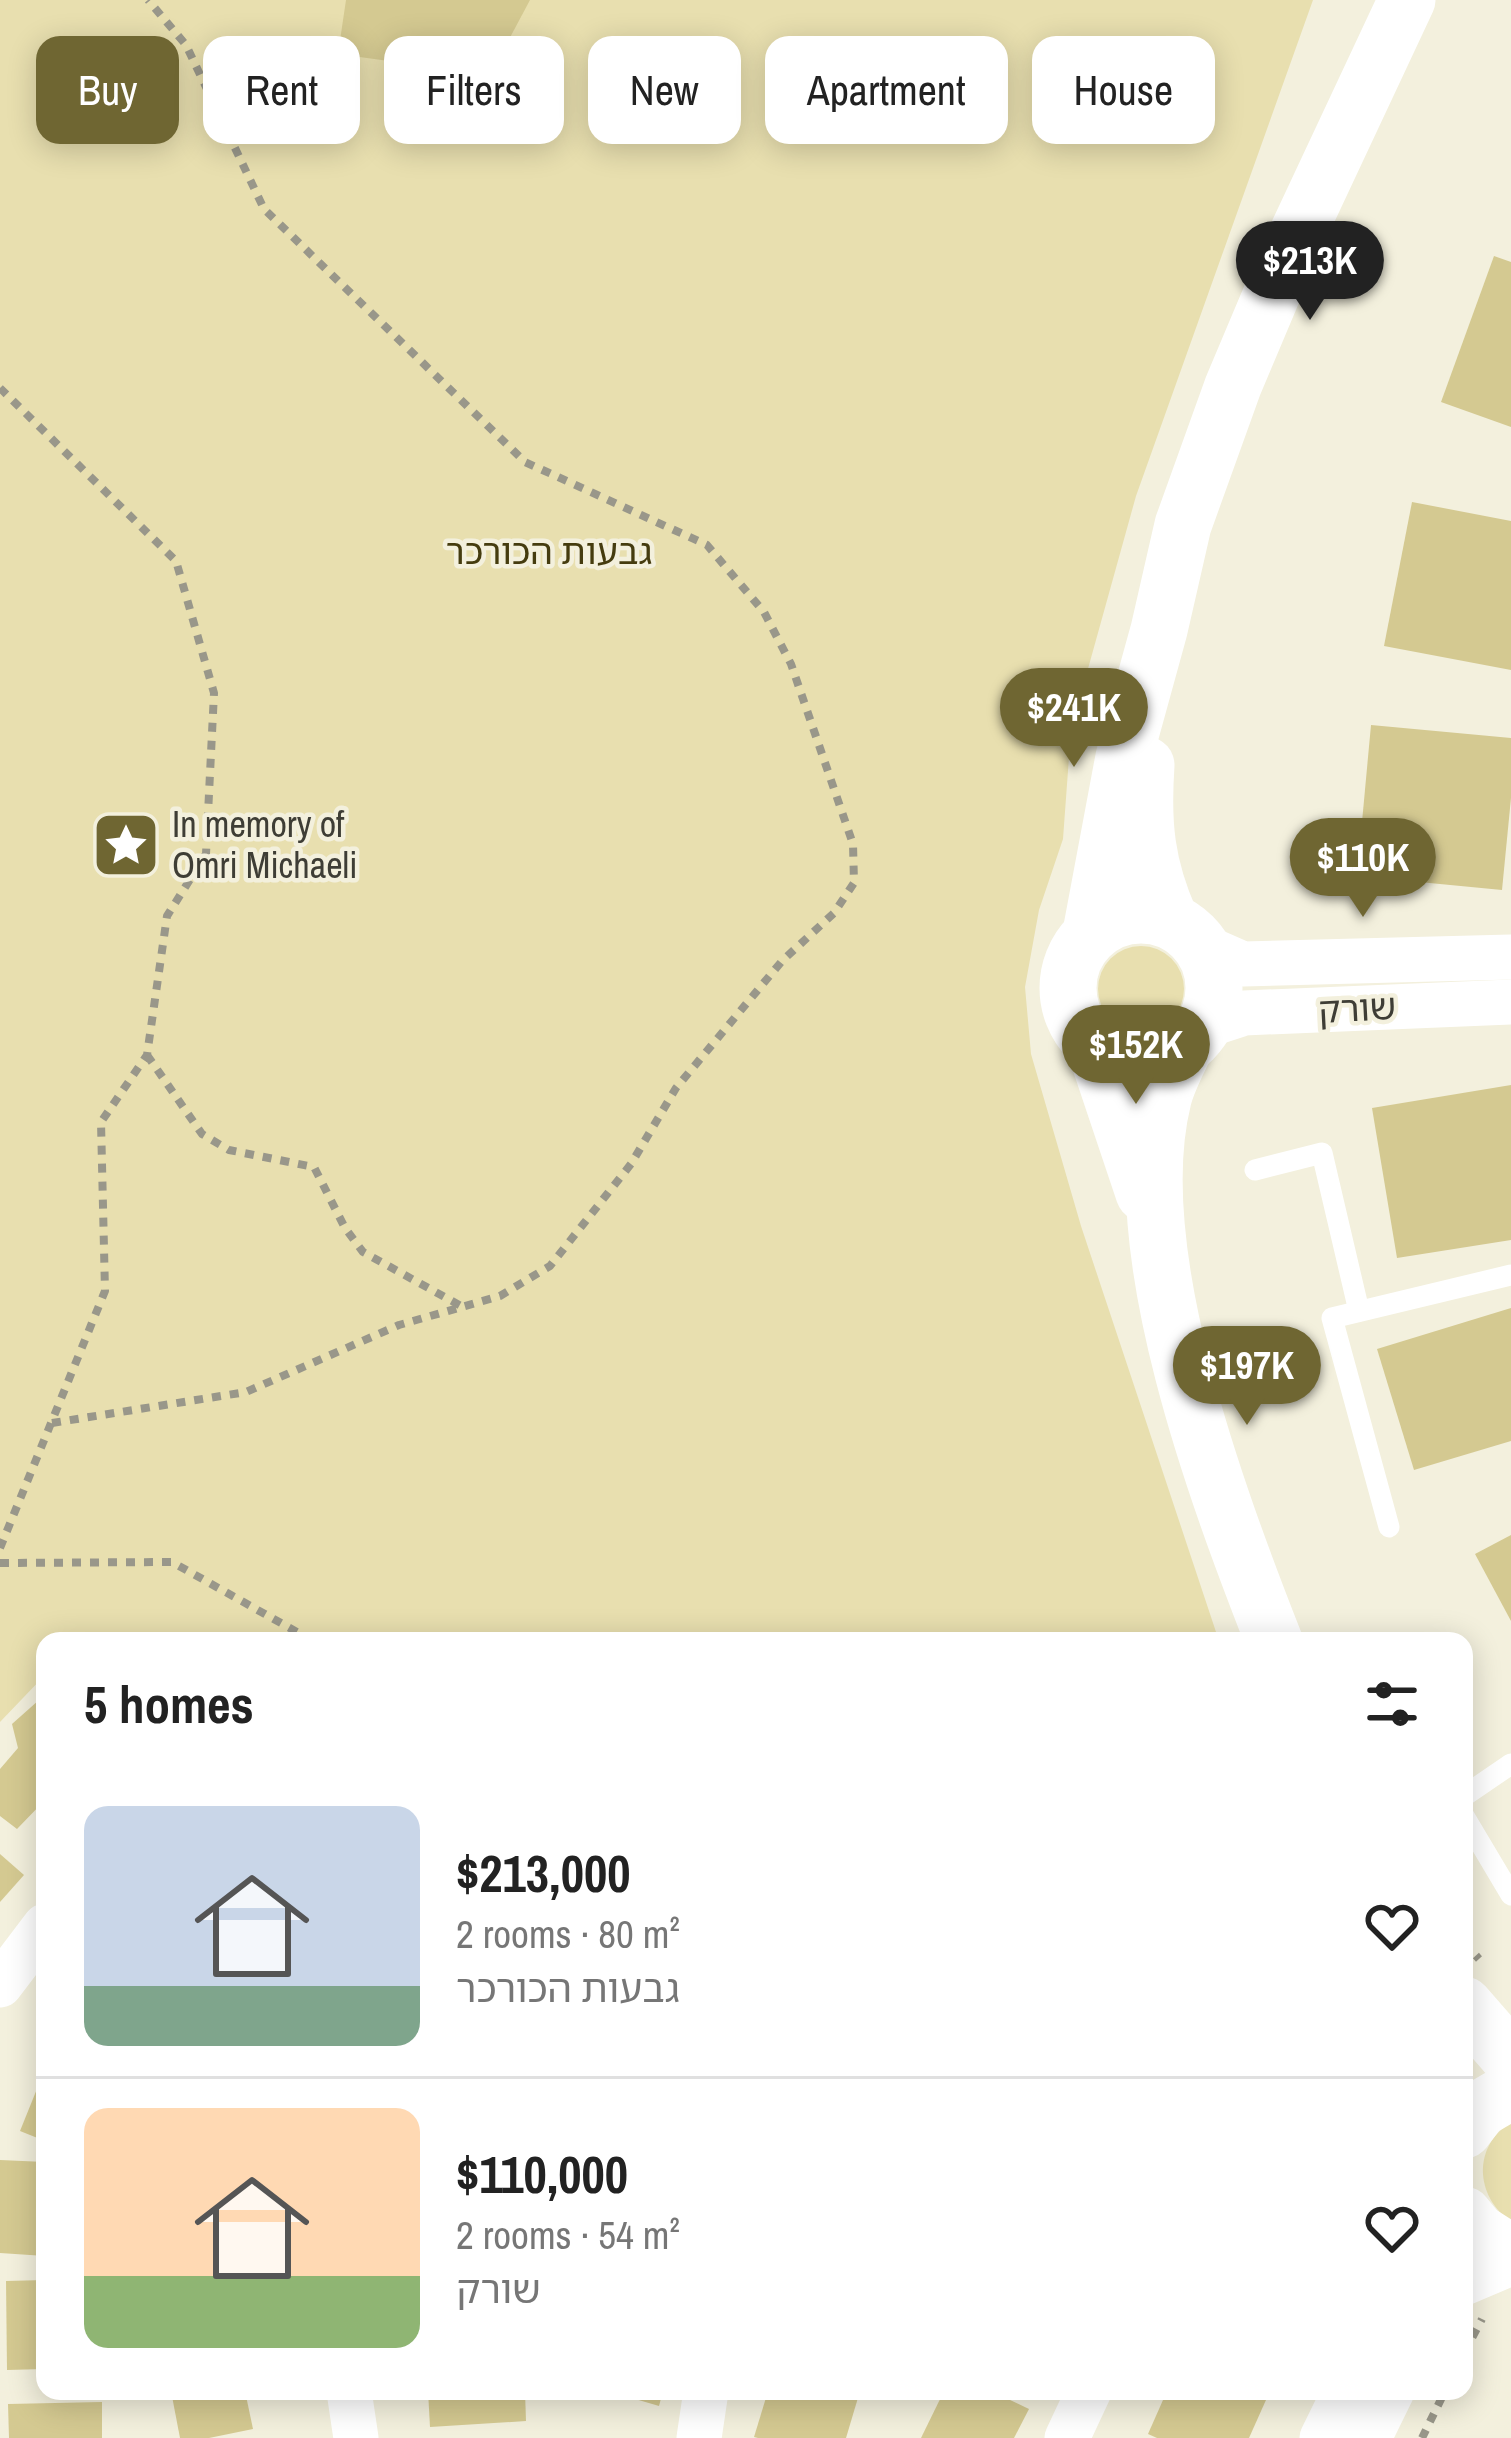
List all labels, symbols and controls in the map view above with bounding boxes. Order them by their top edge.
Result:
chip: Buy [36,36,179,144]
chip: Rent [203,36,360,144]
chip: Filters [384,36,564,144]
chip: New [588,36,741,144]
chip: Apartment [765,36,1008,144]
chip: House [1032,36,1215,144]
pin: $213K [1226,221,1394,323]
text: $213K [1263,234,1357,286]
park label: גבעות הכורכר [446,527,652,575]
pin: $241K [990,668,1158,770]
text: $241K [1027,681,1121,733]
place label: In memory of Omri Michaeli [172,800,357,889]
place icon: In memory of Omri Michaeli [91,810,161,880]
pin: $110K [1279,818,1447,920]
text: $110K [1317,831,1409,883]
street label: שורק [1317,982,1397,1034]
pin: $152K [1052,1005,1220,1107]
text: $152K [1089,1018,1183,1070]
pin: $197K [1163,1326,1331,1428]
text: $197K [1200,1339,1294,1391]
text: 5 homes [84,1670,254,1739]
icon: filters [1359,1671,1425,1737]
text: $213,000 [456,1839,630,1908]
icon: home [180,1854,324,1998]
icon: heart [1359,1893,1425,1959]
text: 2 rooms · 80 m² [456,1908,680,1960]
text: גבעות הכורכר [456,1962,680,2014]
text: $110,000 [456,2140,628,2209]
icon: home [180,2156,324,2300]
icon: heart [1359,2195,1425,2261]
text: 2 rooms · 54 m² [456,2209,680,2261]
text: שורק [456,2263,541,2315]

